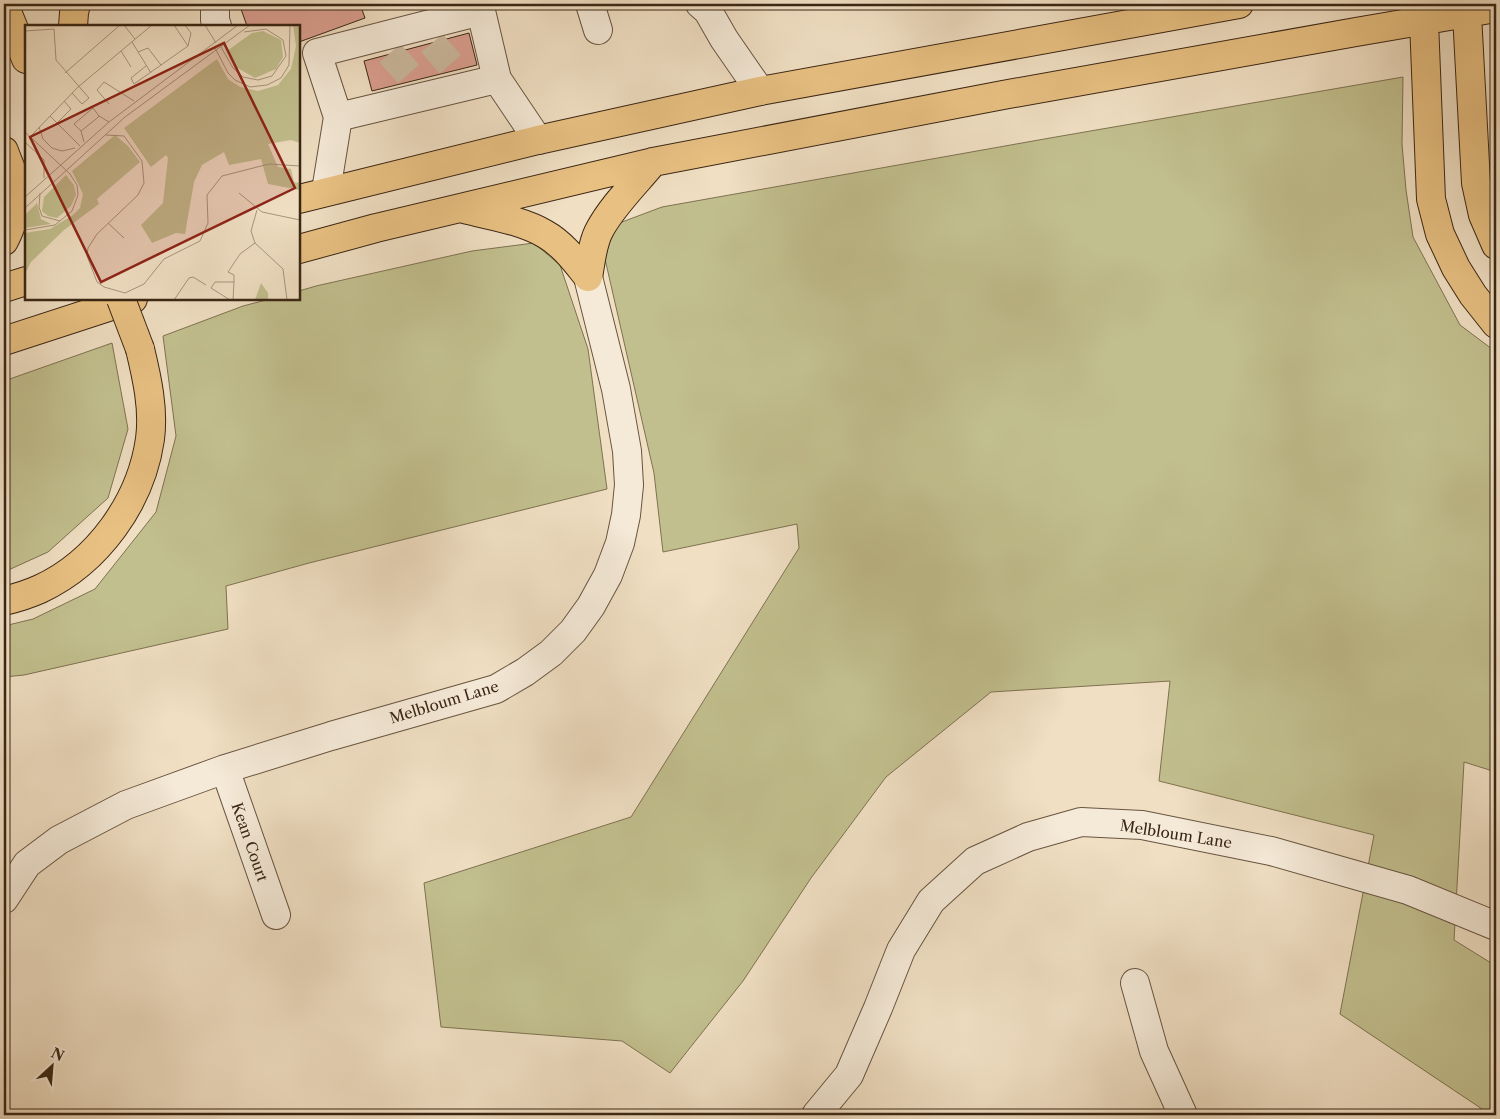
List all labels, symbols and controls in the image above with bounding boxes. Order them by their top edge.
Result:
inset map [25,25,300,300]
street label: Melbloum Lane [387,676,501,728]
street label: Kean Court [228,800,273,885]
street label: Melbloum Lane [1119,816,1233,852]
north arrow [28,1042,78,1092]
text: N [48,1044,67,1065]

